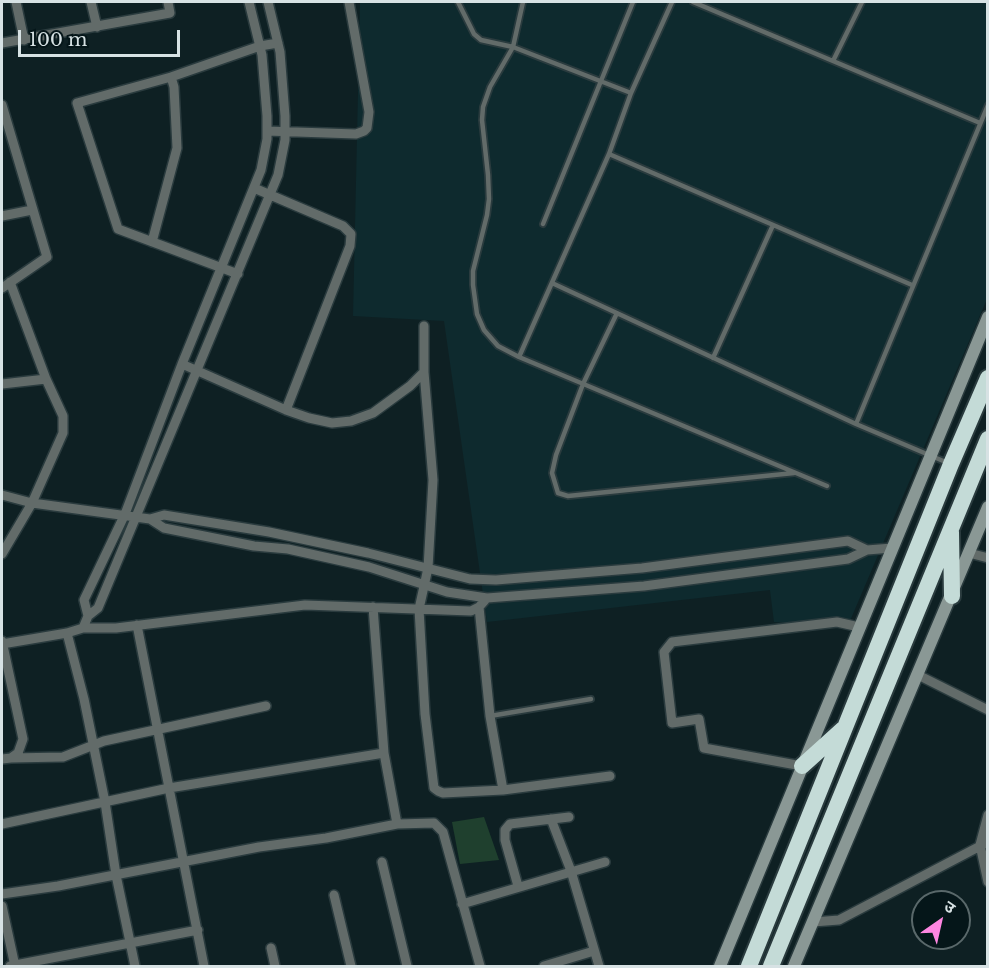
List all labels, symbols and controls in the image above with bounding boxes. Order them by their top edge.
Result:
scale bar [21,18,183,56]
text: 100 m [29,29,87,51]
north arrow [911,890,971,950]
text: उ [940,896,959,918]

